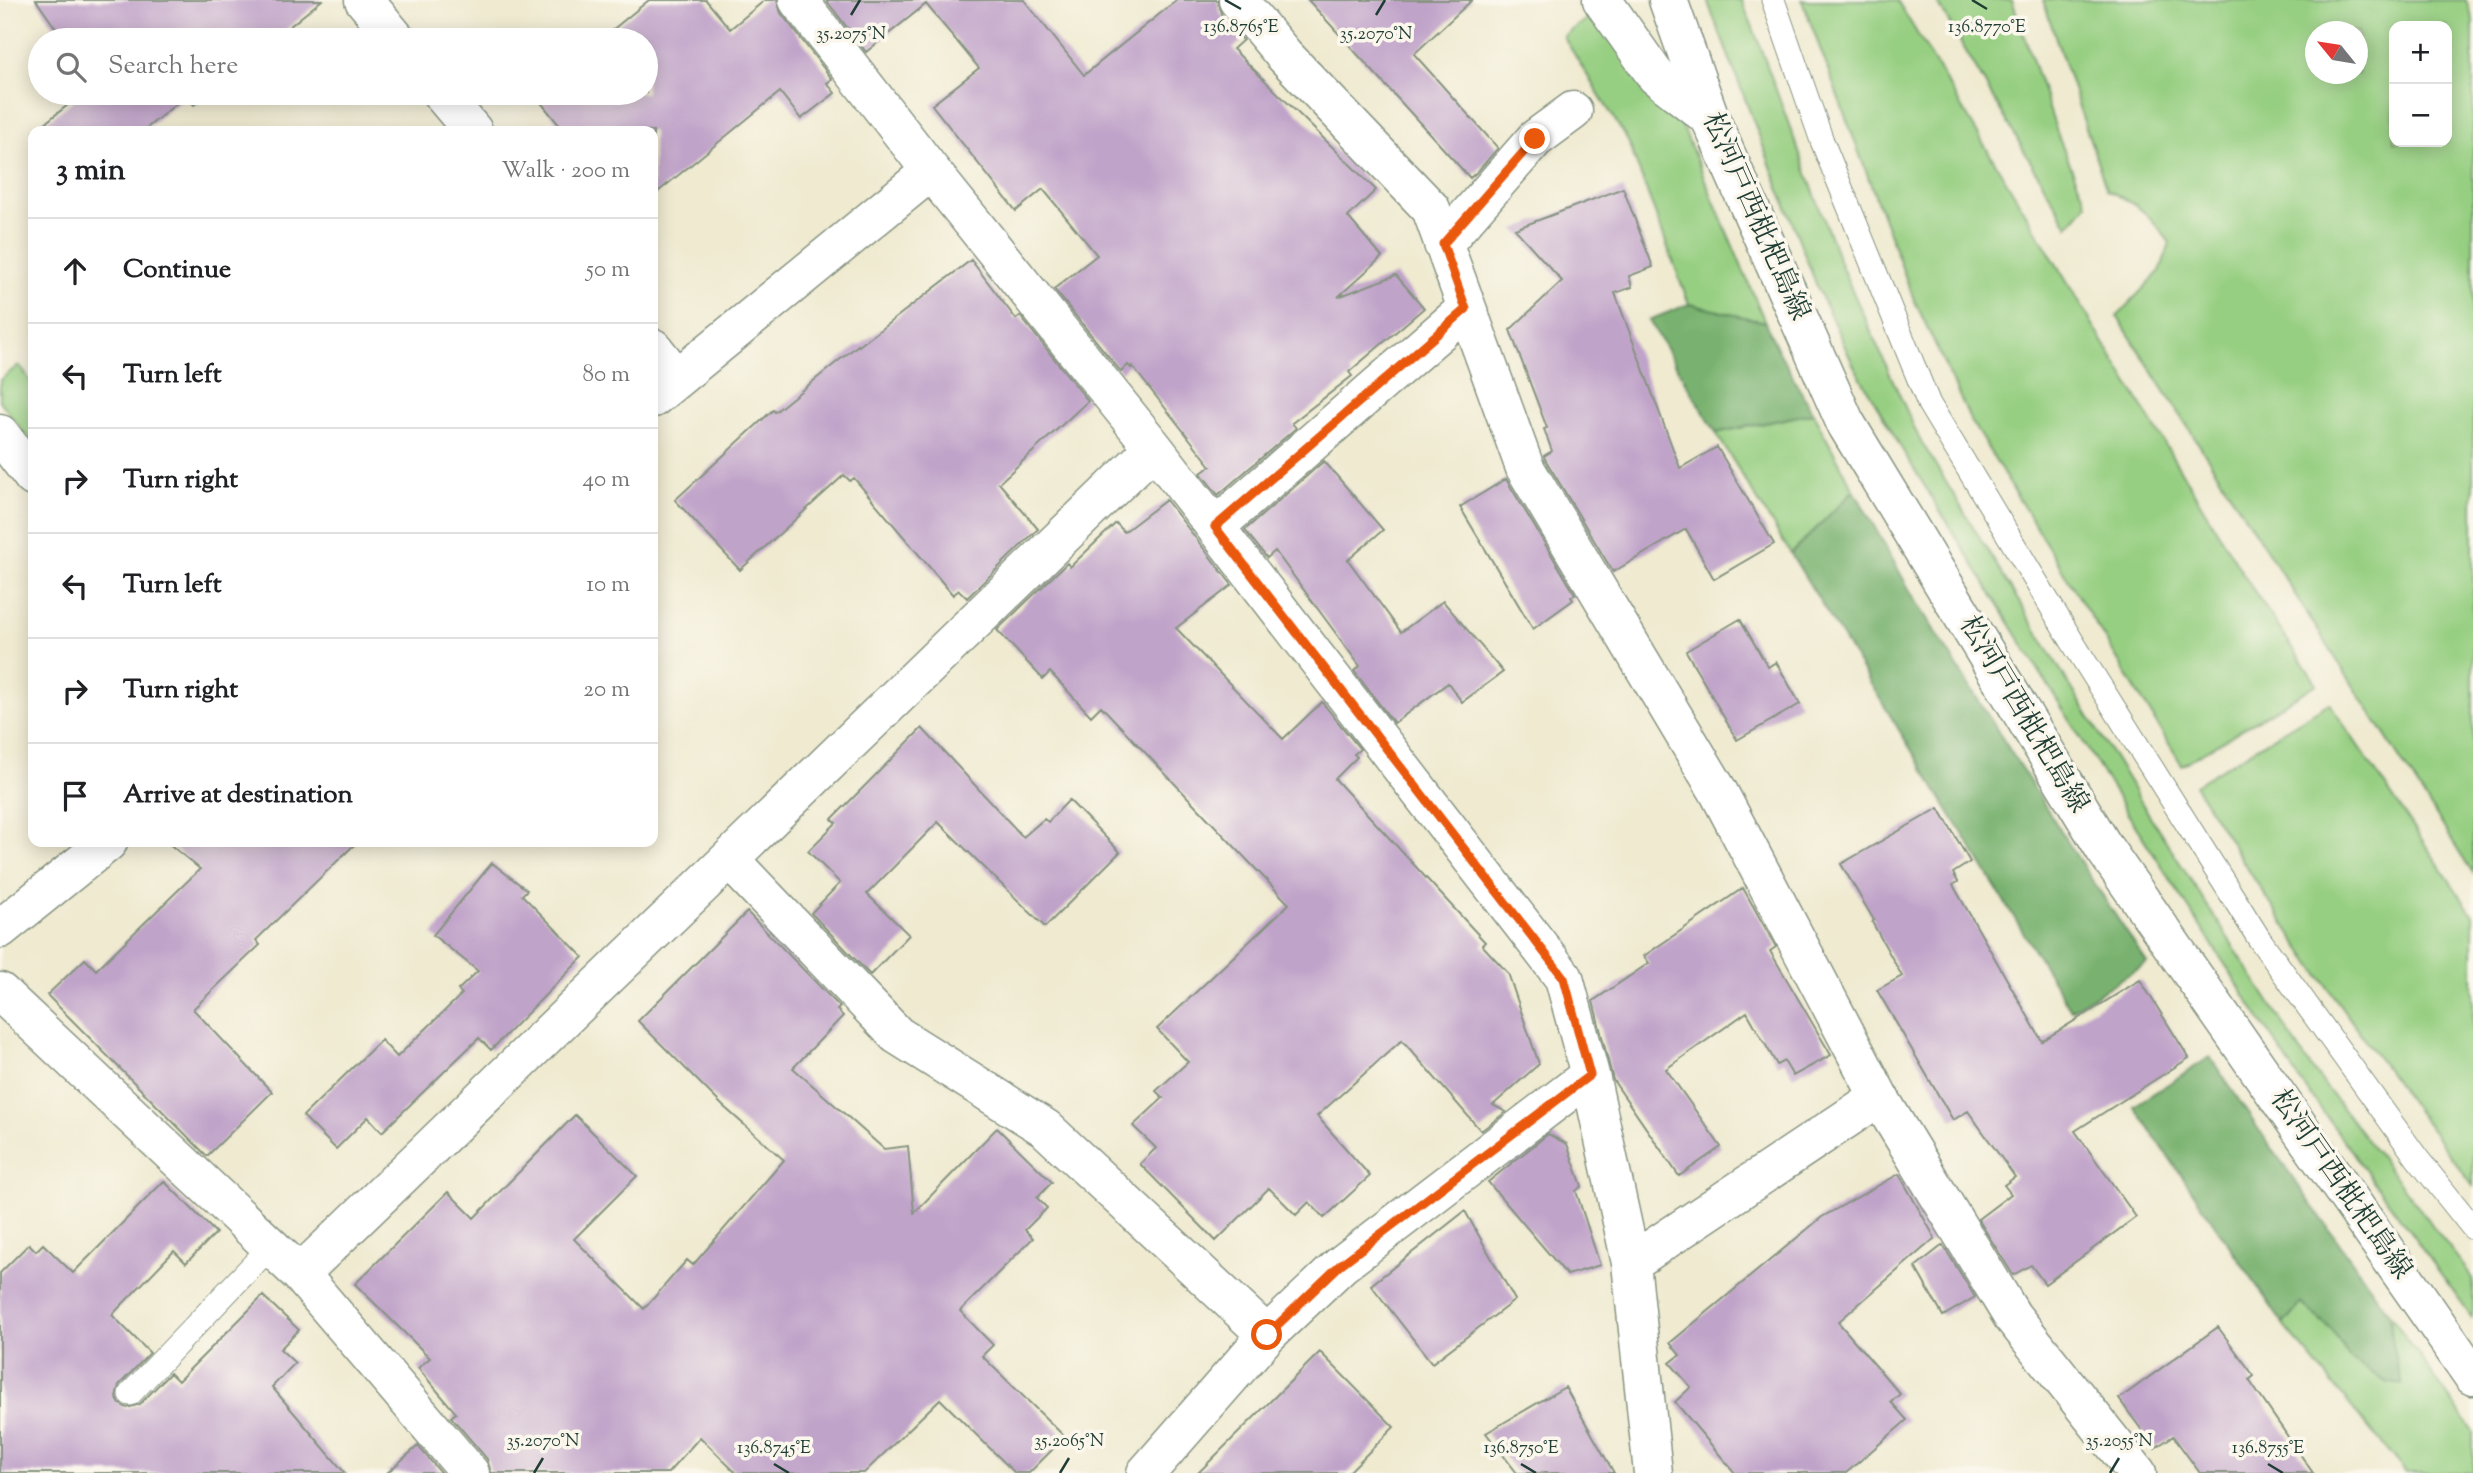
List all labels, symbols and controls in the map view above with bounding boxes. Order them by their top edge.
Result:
text: 136.8765°E [1203,15,1279,41]
text: 136.8770°E [1948,15,2026,41]
north arrow [2305,21,2368,84]
map controls [2389,21,2452,147]
button: + [2389,21,2452,84]
text: 35.2075°N [816,22,886,48]
text: 35.2070°N [1340,22,1412,48]
search box [28,28,658,105]
icon: search [52,48,90,86]
text: Search here [108,48,238,85]
button: − [2389,84,2452,147]
street label: 松河戸西枇杷島線 [1691,107,1819,327]
route end [1519,123,1550,154]
text: 3 min [56,150,126,193]
text: Walk · 200 m [501,155,630,188]
icon: ahead [56,252,94,290]
text: Continue [123,252,231,289]
text: 50 m [586,254,630,287]
icon: left [56,357,94,395]
text: Turn left [123,357,222,394]
text: 80 m [582,359,630,392]
icon: right [56,462,94,500]
text: Turn right [123,462,238,499]
text: 40 m [583,464,630,497]
icon: left [56,567,94,605]
text: Turn left [123,567,222,604]
text: 10 m [586,569,630,602]
street label: 松河戸西枇杷島線 [1948,609,2098,821]
icon: right [56,672,94,710]
text: Turn right [123,672,238,709]
text: 20 m [583,674,630,707]
icon: arrive [56,777,94,815]
text: Arrive at destination [123,777,353,814]
street label: 松河戸西枇杷島線 [2259,1082,2421,1288]
route start [1251,1319,1282,1350]
text: 35.2070°N [507,1429,579,1455]
text: 35.2065°N [1034,1429,1104,1455]
text: 35.2055°N [2085,1429,2153,1455]
text: 136.8745°E [737,1436,811,1462]
text: 136.8750°E [1483,1436,1559,1462]
text: 136.8755°E [2232,1436,2304,1462]

